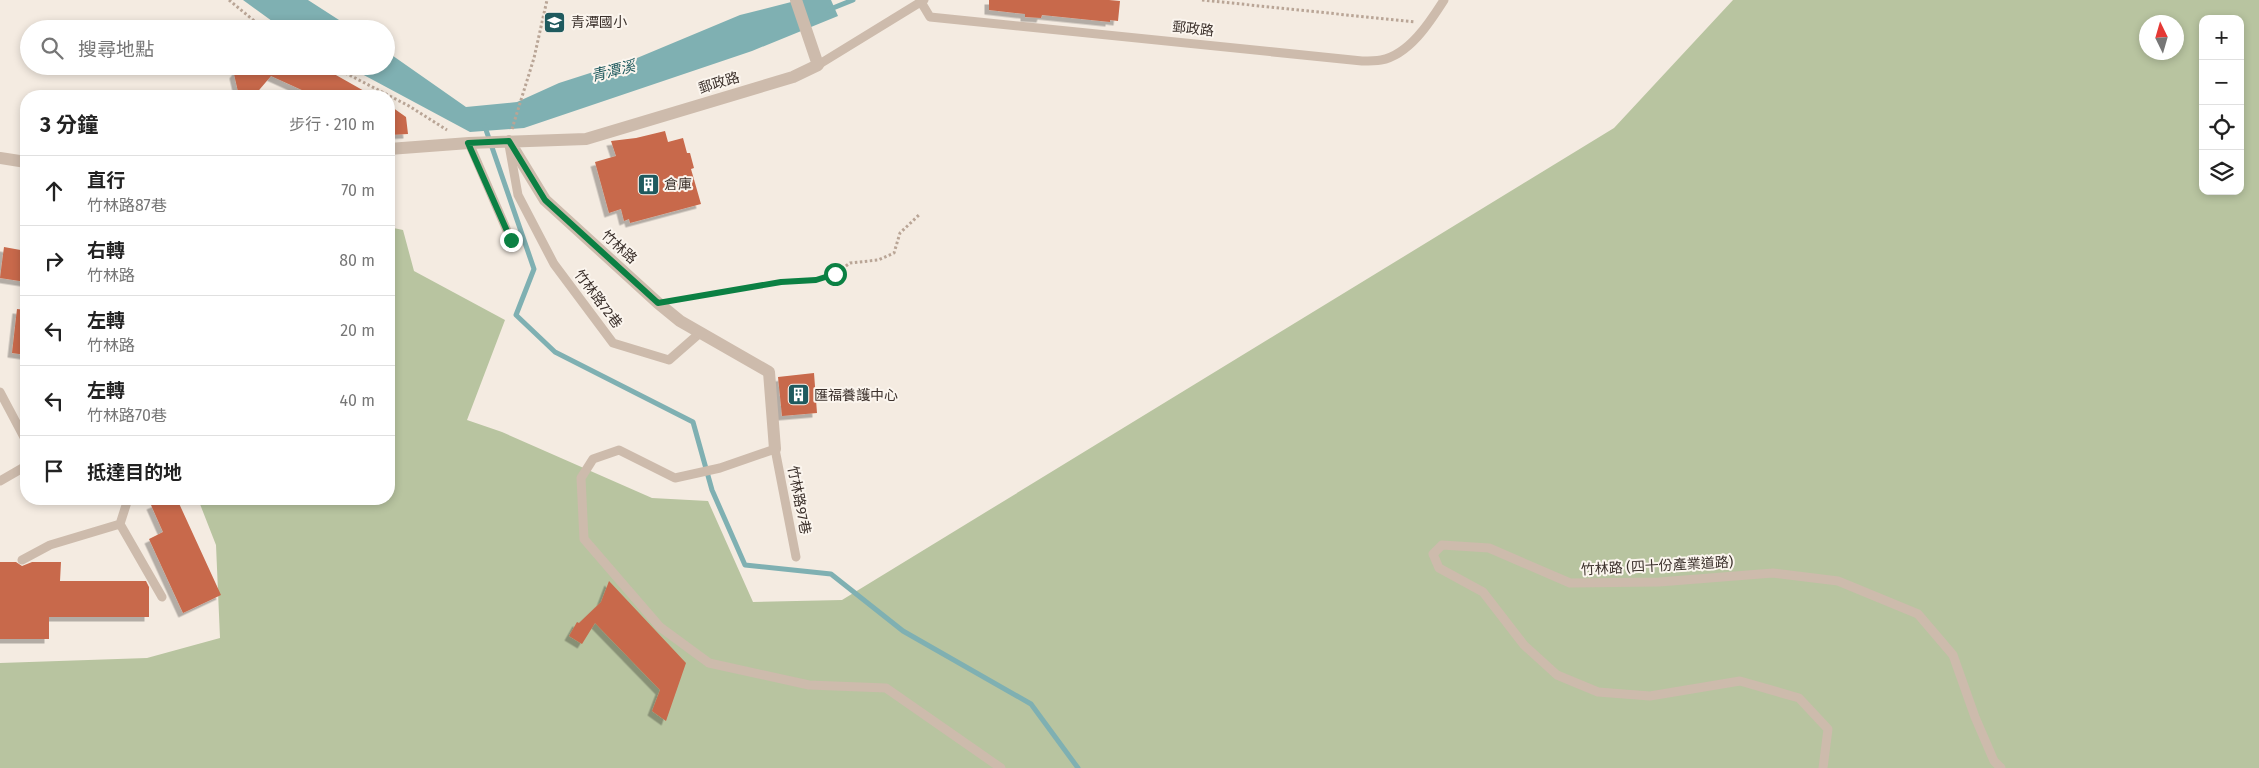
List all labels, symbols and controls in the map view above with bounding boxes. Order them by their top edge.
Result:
school or university icon: 青潭國小 [543,10,567,34]
place label: 青潭國小 [571,14,627,31]
north arrow [2139,15,2184,60]
map controls [2199,15,2244,195]
button: + [2199,15,2244,60]
street label: 郵政路 [1171,18,1215,40]
search box [20,20,395,75]
icon: search [38,34,66,62]
text: 搜尋地點 [78,38,154,61]
water label: 青潭溪 [589,56,639,85]
button: − [2199,60,2244,105]
street label: 郵政路 [696,69,742,97]
button: locate [2199,105,2244,150]
text: 3 分鐘 [40,112,98,138]
text: 步行 · 210 m [289,115,375,134]
button: layers [2199,150,2244,195]
text: 直行 [87,169,125,192]
building icon: 倉庫 [636,172,660,196]
place label: 倉庫 [664,176,692,193]
icon: ahead [40,177,68,205]
text: 70 m [341,181,375,200]
text: 竹林路87巷 [87,196,167,215]
street label: 竹林路 [598,227,640,267]
route end [500,229,523,252]
text: 右轉 [87,239,125,262]
icon: right [40,247,68,275]
text: 80 m [339,251,375,270]
route start [824,263,847,286]
text: 竹林路 [87,266,135,285]
street label: 竹林路72巷 [570,266,626,332]
text: 左轉 [87,309,125,332]
icon: left [40,317,68,345]
text: 20 m [340,321,375,340]
text: 竹林路 [87,336,135,355]
text: 左轉 [87,379,125,402]
building icon: 匯福養護中心 [786,383,810,407]
icon: left [40,387,68,415]
place label: 匯福養護中心 [814,387,898,404]
text: 40 m [340,391,375,410]
text: 竹林路70巷 [87,406,167,425]
icon: arrive [40,457,68,485]
text: 抵達目的地 [87,461,182,484]
street label: 竹林路97巷 [784,464,814,536]
street label: 竹林路 (四十份產業道路) [1580,554,1734,578]

